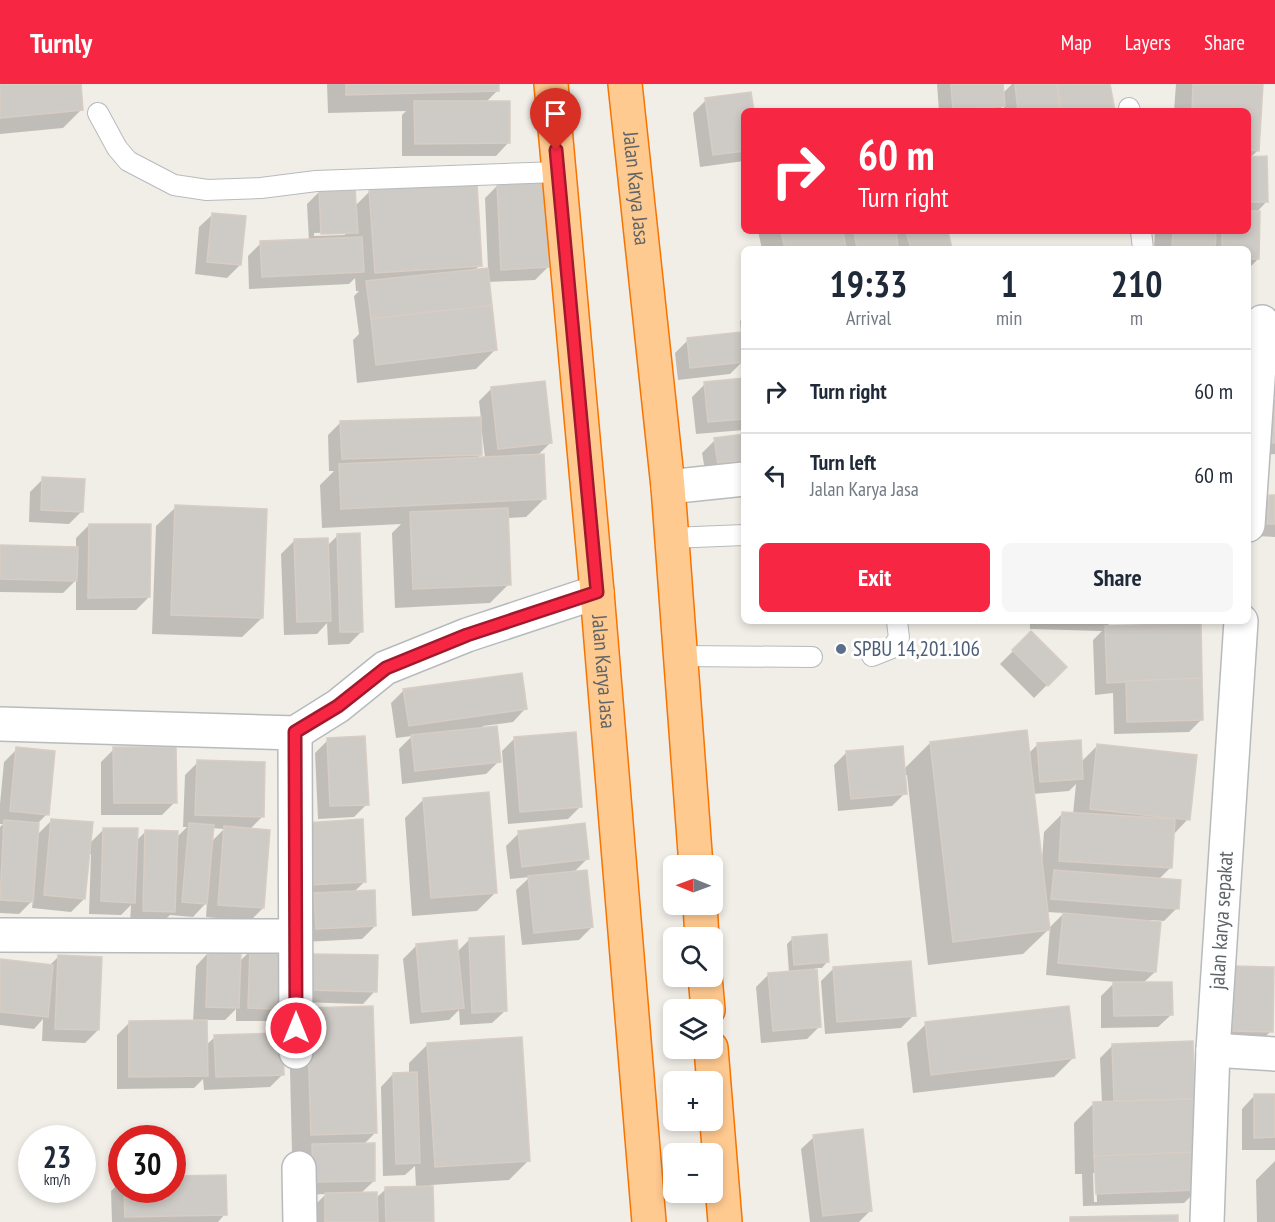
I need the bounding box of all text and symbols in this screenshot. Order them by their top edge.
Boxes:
text: Turnly [30,24,92,61]
text: Map [1061,29,1092,56]
text: Layers [1125,29,1171,56]
text: Share [1204,29,1245,56]
pin [530,88,581,150]
icon: arrive [539,97,572,130]
text: 60 m [858,127,935,182]
street label: Jalan Karya Jasa [617,129,656,247]
icon: right [759,132,837,210]
text: Turn right [858,180,949,214]
text: 19:33 [830,260,907,307]
text: 1 [1000,260,1018,307]
text: 210 [1111,260,1162,307]
text: Arrival [846,305,891,331]
text: min [996,305,1022,331]
text: m [1130,305,1143,331]
icon: right [759,375,792,408]
text: Turn right [810,377,887,405]
text: 60 m [1194,377,1233,405]
text: Turn left [810,448,876,476]
icon: left [759,459,792,492]
text: 60 m [1194,461,1233,489]
text: Jalan Karya Jasa [810,476,919,502]
button: Exit [759,543,990,612]
button: Share [1002,543,1233,612]
street label: Jalan Karya Jasa [586,613,622,730]
place label: SPBU 14,201.106 [853,635,980,662]
marker: SPBU 14,201.106 [834,642,848,656]
street label: jalan karya sepakat [1203,850,1239,990]
north arrow [663,855,723,915]
map controls [663,855,723,1203]
button: search [663,927,723,987]
position arrow [264,996,328,1060]
button: layers [663,999,723,1059]
button: + [663,1071,723,1131]
speed limit sign: 30 [108,1125,186,1203]
text: 23 [43,1137,71,1176]
button: − [663,1143,723,1203]
text: km/h [44,1170,70,1189]

